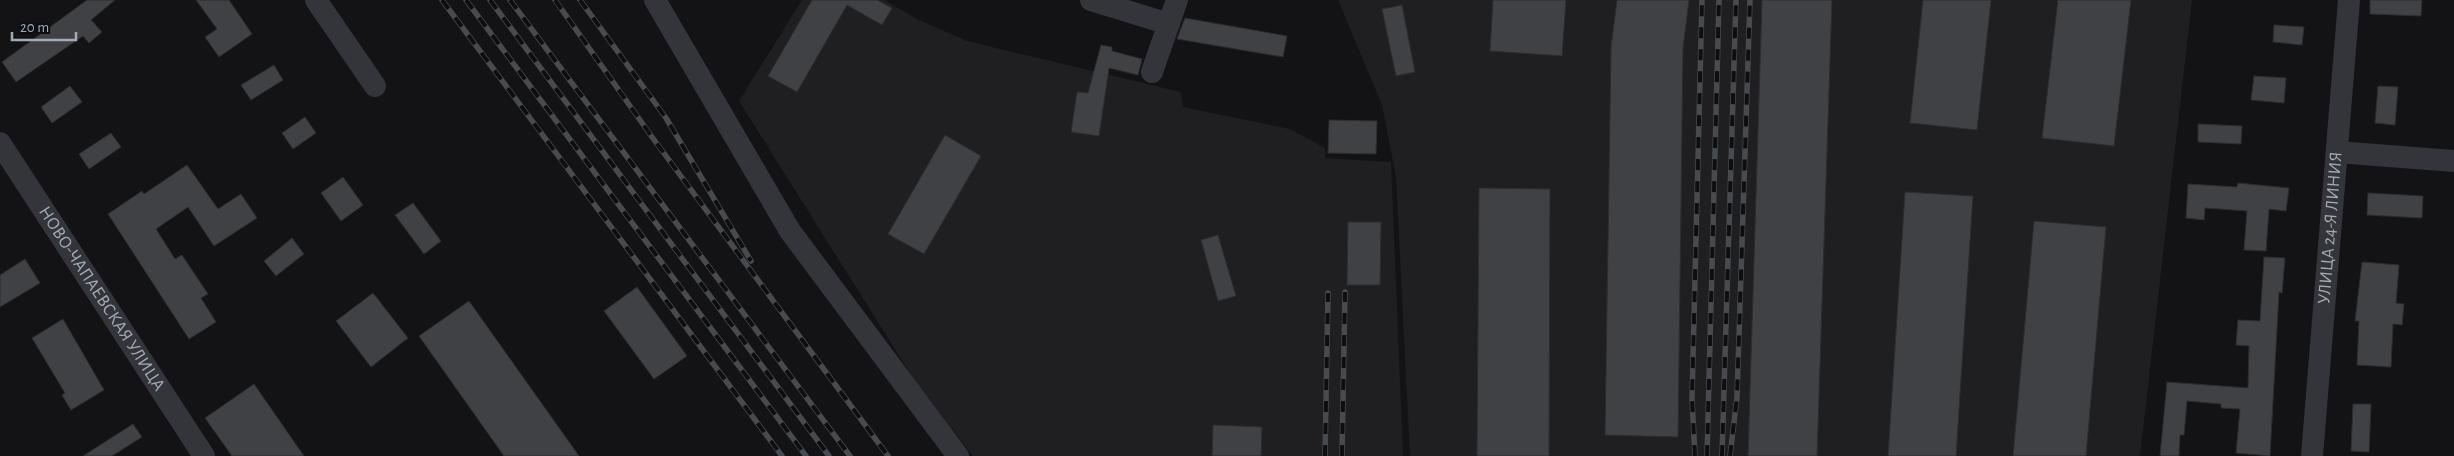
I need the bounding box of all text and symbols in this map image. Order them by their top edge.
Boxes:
scale bar [12,10,76,42]
text: 20 m [20,20,49,35]
street label: УЛИЦА 24-Я ЛИНИЯ [2315,151,2346,305]
street label: НОВО-ЧАПАЕВСКАЯ УЛИЦА [35,203,168,395]

